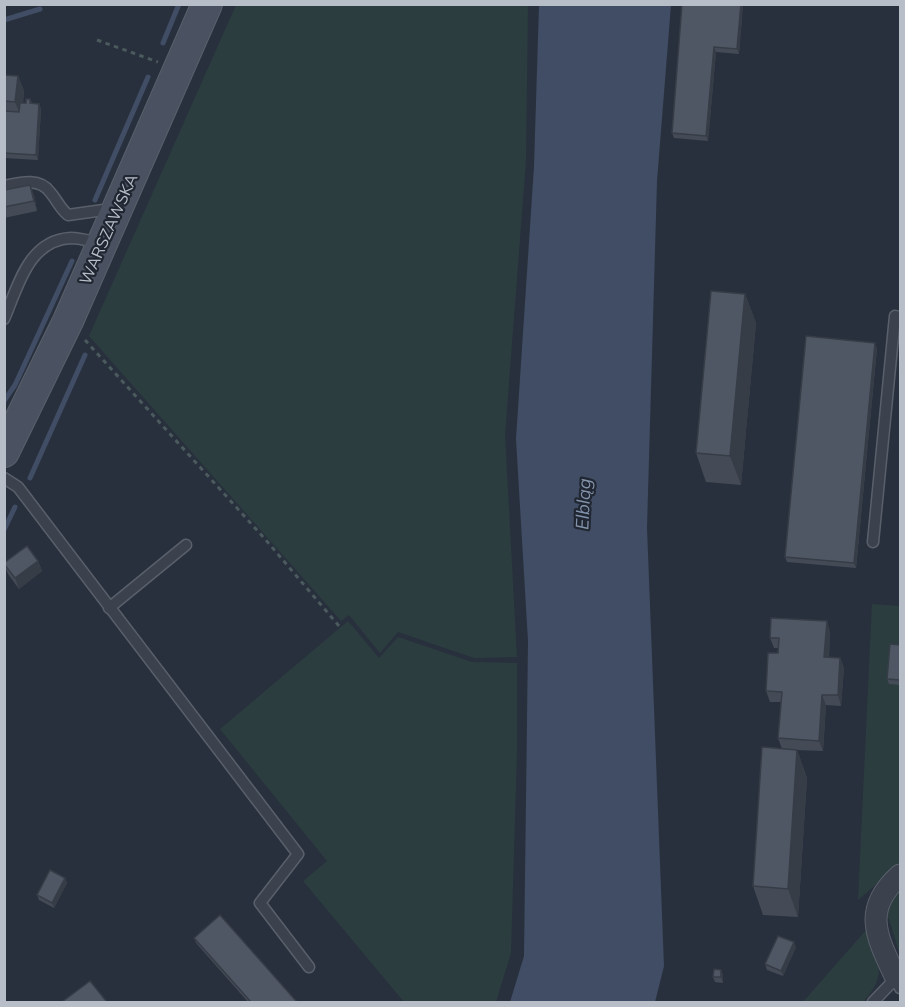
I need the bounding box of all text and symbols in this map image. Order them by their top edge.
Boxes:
street label: WARSZAWSKA [75,170,141,287]
water label: Elbląg [570,477,596,530]

